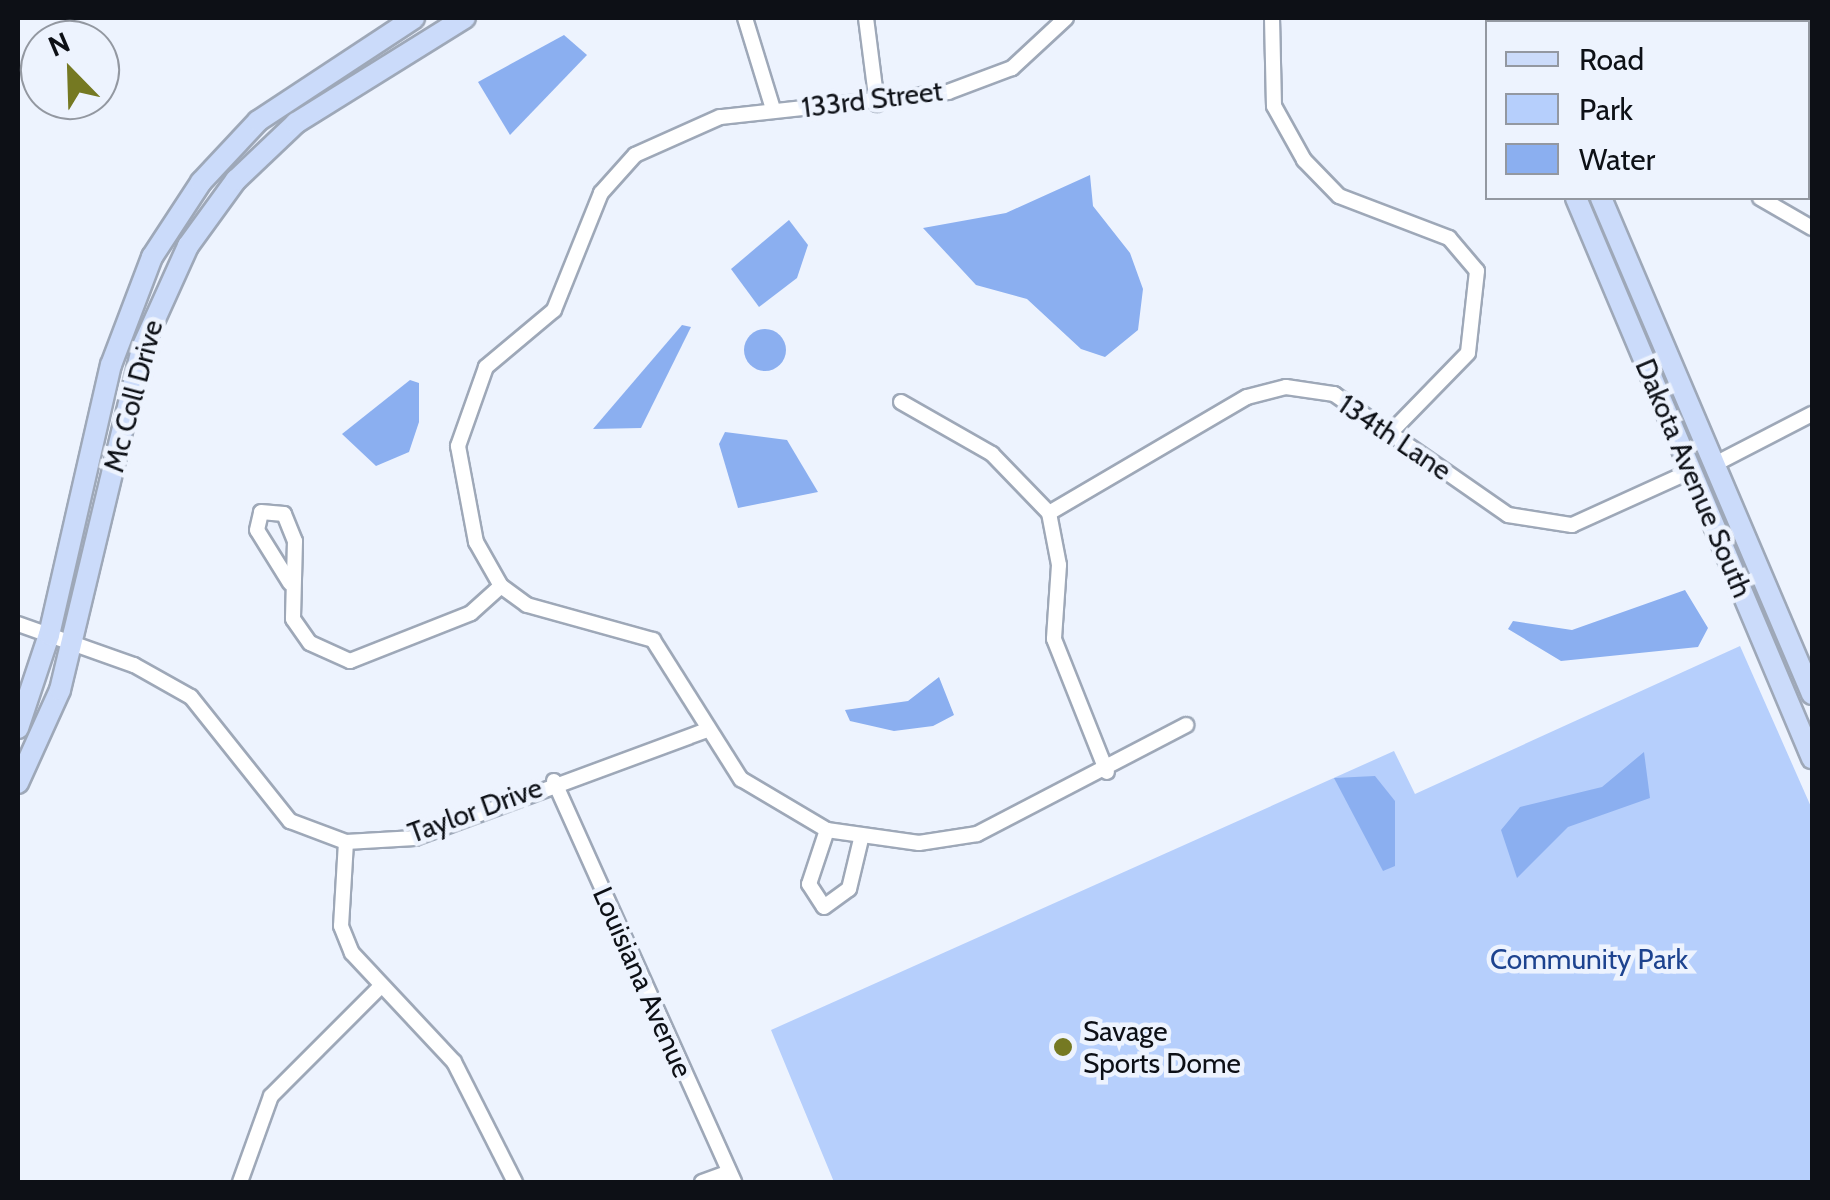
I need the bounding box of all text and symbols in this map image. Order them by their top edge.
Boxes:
north arrow [20,20,120,120]
legend [1485,20,1810,200]
text: N [43,25,75,64]
text: Road [1579,41,1644,78]
street label: 133rd Street [800,74,944,124]
text: Park [1579,91,1633,128]
text: Water [1579,141,1655,178]
street label: Mc Coll Drive [97,316,169,476]
street label: Dakota Avenue South [1629,354,1759,602]
street label: 134th Lane [1332,387,1458,487]
street label: Taylor Drive [403,770,547,850]
street label: Louisiana Avenue [586,882,700,1082]
park label: Community Park [1490,942,1688,976]
place label: Savage Sports Dome [1083,1014,1241,1080]
marker: Savage Sports Dome [1052,1036,1074,1058]

